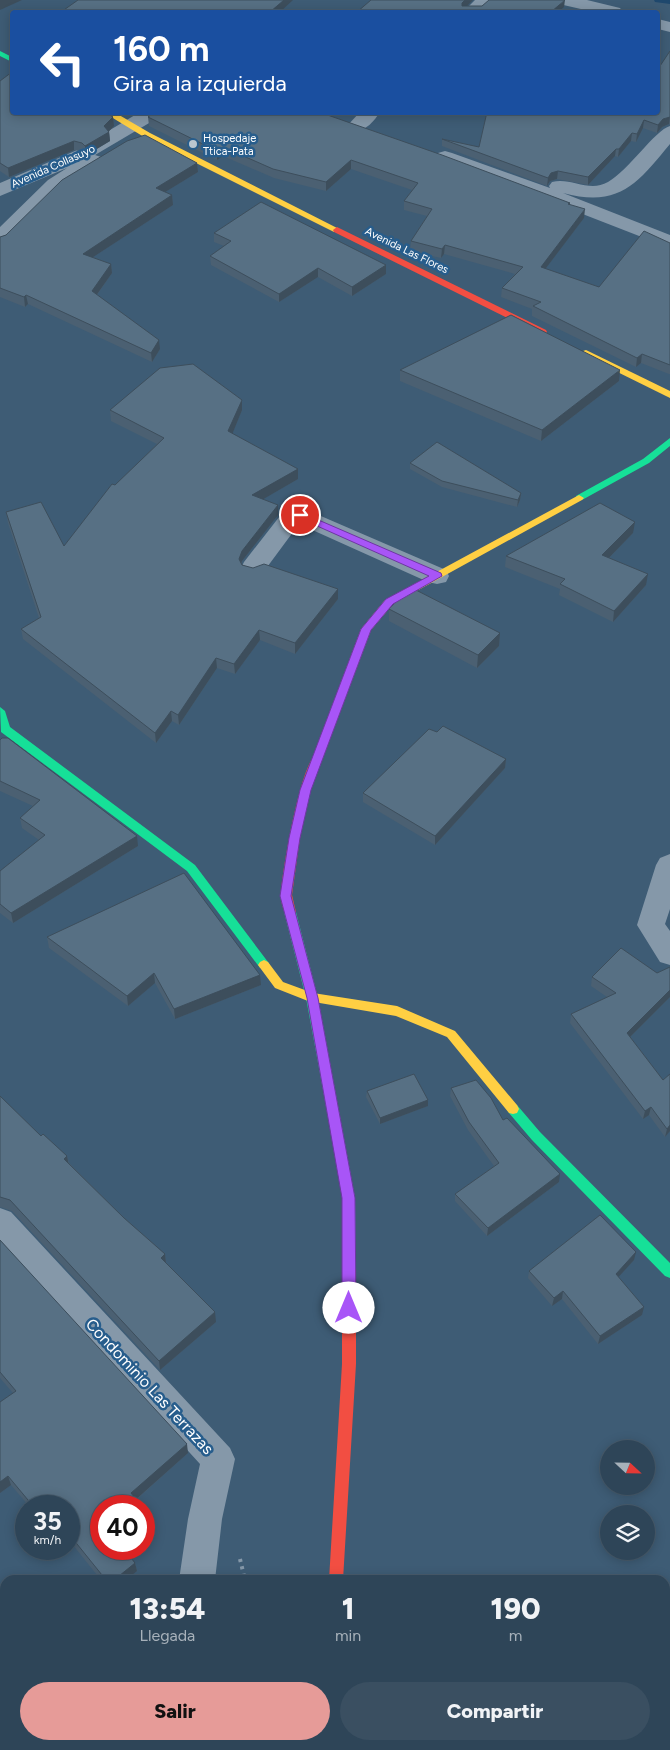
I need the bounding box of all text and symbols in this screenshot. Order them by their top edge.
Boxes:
text: 160 m [113,28,210,70]
icon: left [30,30,95,95]
text: Gira a la izquierda [113,70,287,97]
place label: Hospedaje Ttica-Pata [203,132,256,158]
marker: Hospedaje Ttica-Pata [187,138,199,150]
street label: Avenida Collasuyo [9,142,97,191]
street label: Avenida Las Flores [363,225,451,276]
pin [279,494,321,536]
icon: arrive [286,501,314,529]
position arrow [322,1281,374,1333]
street label: Condominio Las Terrazas [82,1315,217,1458]
north arrow [600,1440,655,1495]
map controls [600,1440,655,1560]
speed limit sign: 40 [90,1495,155,1560]
button: layers [600,1505,655,1560]
text: 35 [33,1506,62,1536]
text: km/h [34,1533,61,1547]
text: 13:54 [129,1590,205,1627]
text: 1 [342,1590,354,1627]
text: 190 [491,1590,541,1627]
text: Llegada [140,1626,195,1645]
text: min [335,1626,361,1645]
text: m [509,1626,522,1645]
button: Salir [20,1682,330,1740]
button: Compartir [340,1682,650,1740]

